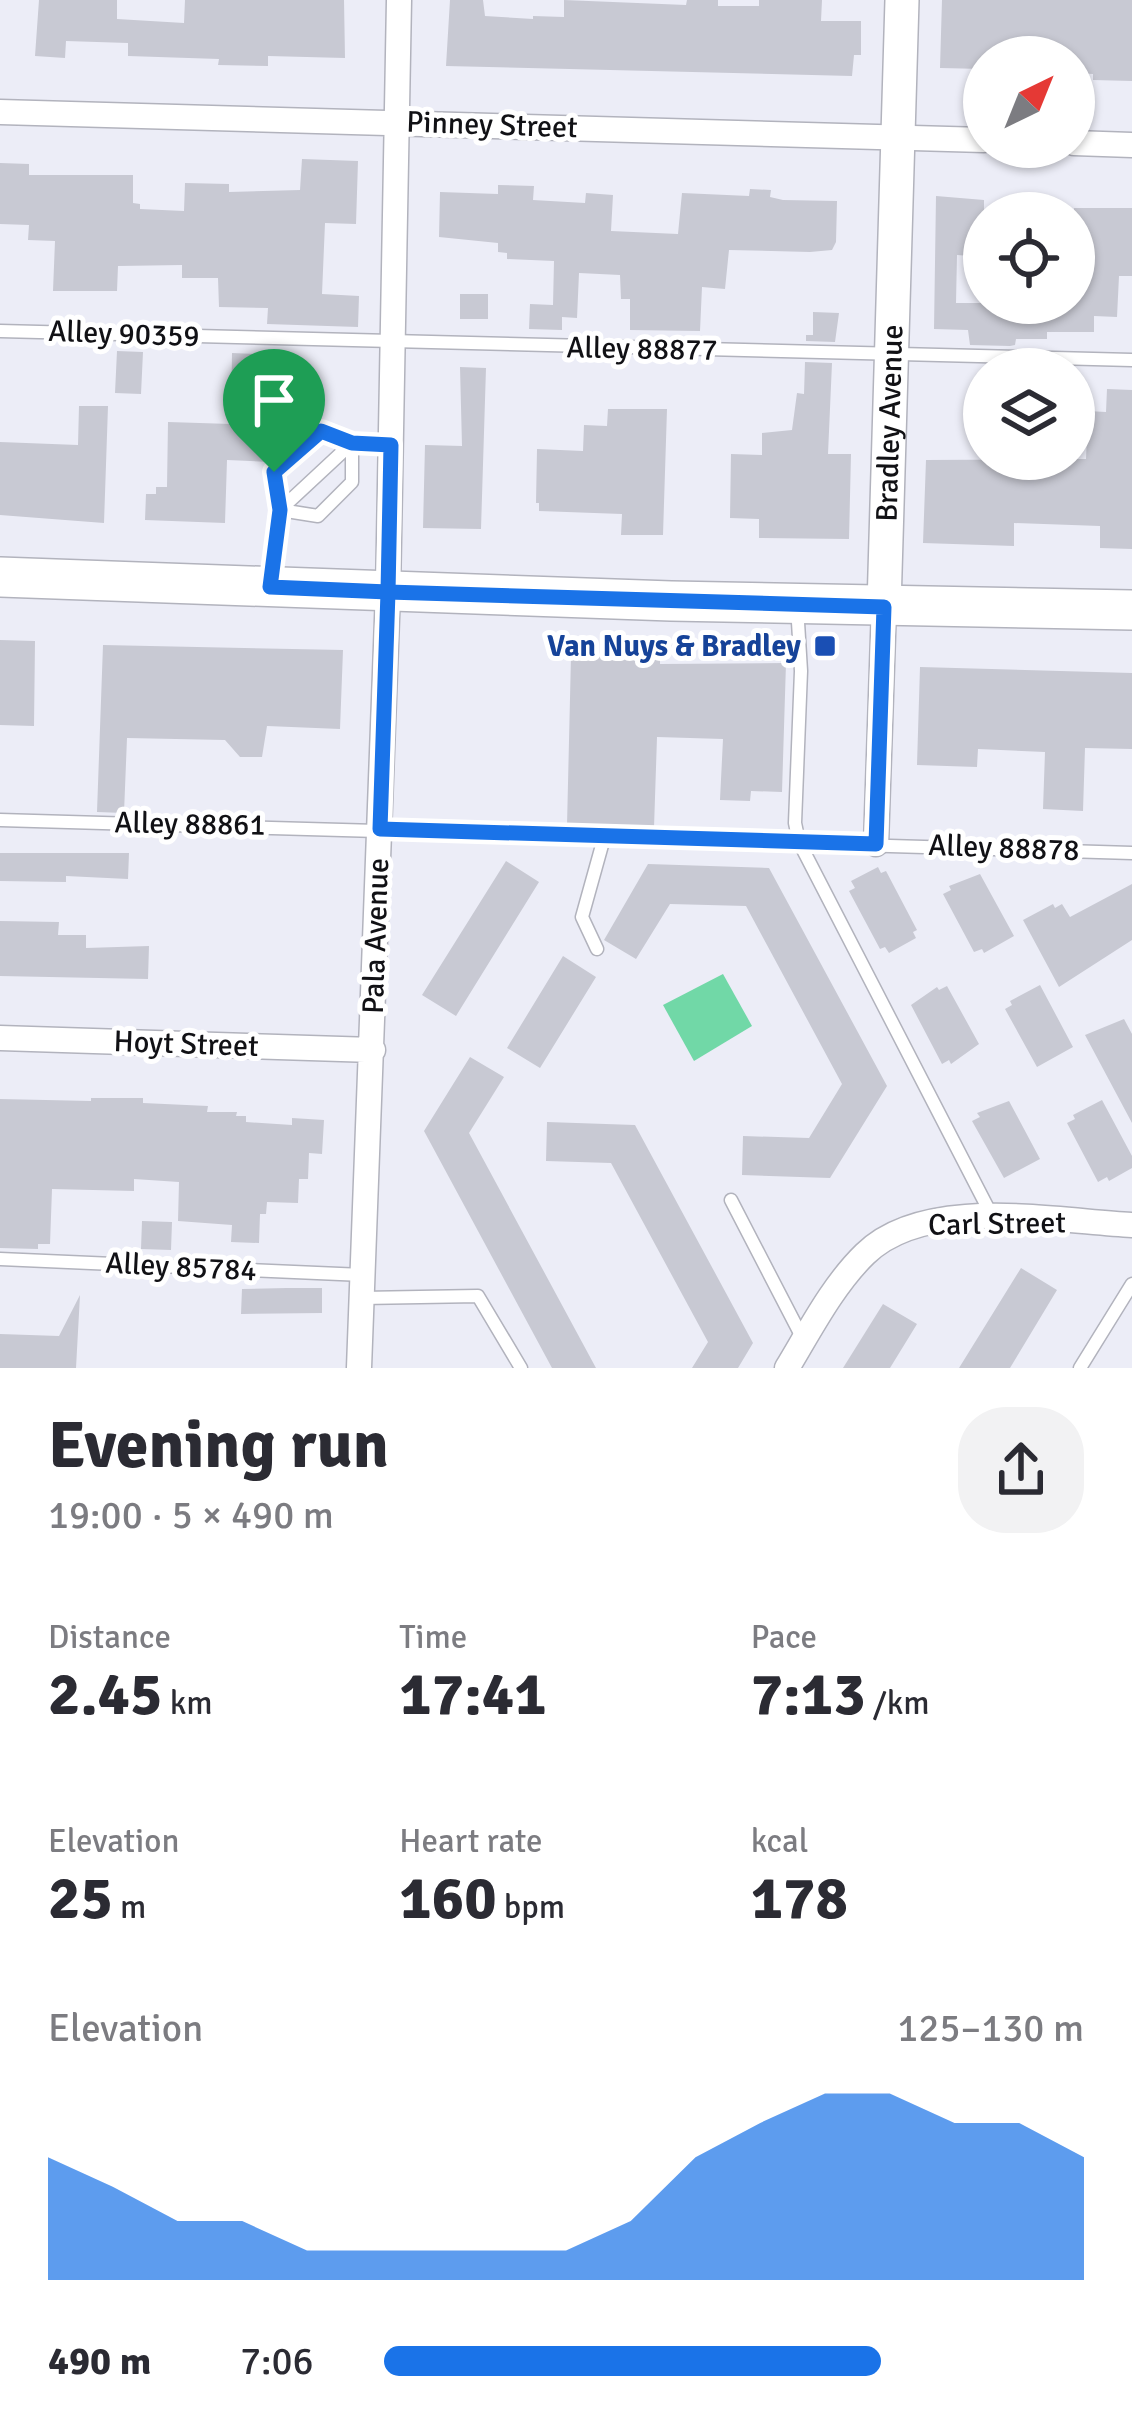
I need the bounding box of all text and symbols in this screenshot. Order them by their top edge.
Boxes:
north arrow [963,36,1095,168]
map controls [963,36,1095,480]
street label: Pinney Street [406,104,578,146]
button: locate [963,192,1095,324]
street label: Alley 90359 [48,313,200,355]
street label: Bradley Avenue [868,324,911,522]
street label: Alley 88877 [566,329,718,369]
button: layers [963,348,1095,480]
pin [223,349,325,472]
icon: arrive [241,367,307,433]
place label: Van Nuys & Bradley [547,628,801,665]
marker: Van Nuys & Bradley [812,633,838,659]
street label: Alley 88861 [114,804,266,844]
street label: Alley 88878 [928,827,1080,869]
street label: Pala Avenue [355,857,397,1015]
street label: Hoyt Street [113,1023,259,1065]
street label: Carl Street [928,1204,1066,1244]
street label: Alley 85784 [104,1245,258,1289]
text: Evening run [48,1405,389,1486]
button: share [958,1407,1084,1533]
text: 19:00 · 5 × 490 m [48,1491,334,1539]
text: Distance [48,1617,171,1658]
text: Time [399,1617,467,1658]
text: Pace [751,1617,817,1658]
text: 2.45 [48,1658,162,1732]
text: 17:41 [399,1658,547,1732]
text: 7:13 [751,1658,866,1732]
text: km [162,1683,213,1724]
text: /km [866,1683,930,1724]
text: Elevation [48,1821,179,1862]
text: Heart rate [399,1821,543,1862]
text: kcal [751,1821,809,1862]
text: 25 [48,1862,113,1936]
text: 160 [399,1862,497,1936]
text: 178 [751,1862,848,1936]
text: m [113,1887,146,1928]
text: bpm [497,1887,565,1928]
text: Elevation [48,2004,203,2052]
text: 125–130 m [897,2004,1084,2052]
text: 490 m [48,2337,151,2385]
text: 7:06 [240,2337,314,2385]

